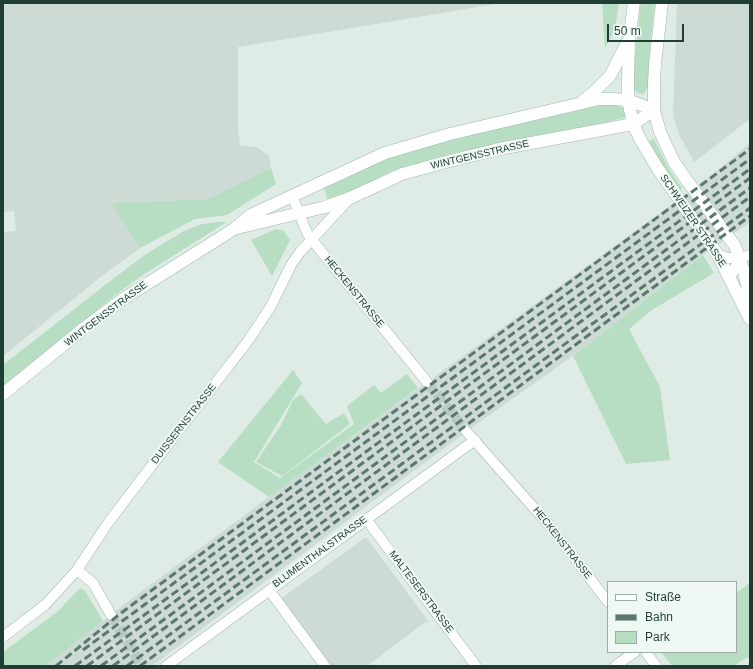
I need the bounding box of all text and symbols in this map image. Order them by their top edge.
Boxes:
scale bar [609,16,686,42]
text: 50 m [614,24,641,38]
street label: WINTGENSSTRASSE [430,138,530,172]
street label: SCHWEIZER STRASSE [657,172,729,270]
street label: HECKENSTRASSE [322,254,386,330]
street label: WINTGENSSTRASSE [62,279,150,349]
street label: DUISSERNSTRASSE [149,382,219,466]
street label: HECKENSTRASSE [530,504,594,582]
street label: BLUMENTHALSTRASSE [270,514,370,590]
street label: MALTESERSTRASSE [386,549,456,635]
legend [607,581,737,653]
text: Straße [645,590,681,604]
text: Bahn [645,610,673,624]
text: Park [645,630,670,644]

